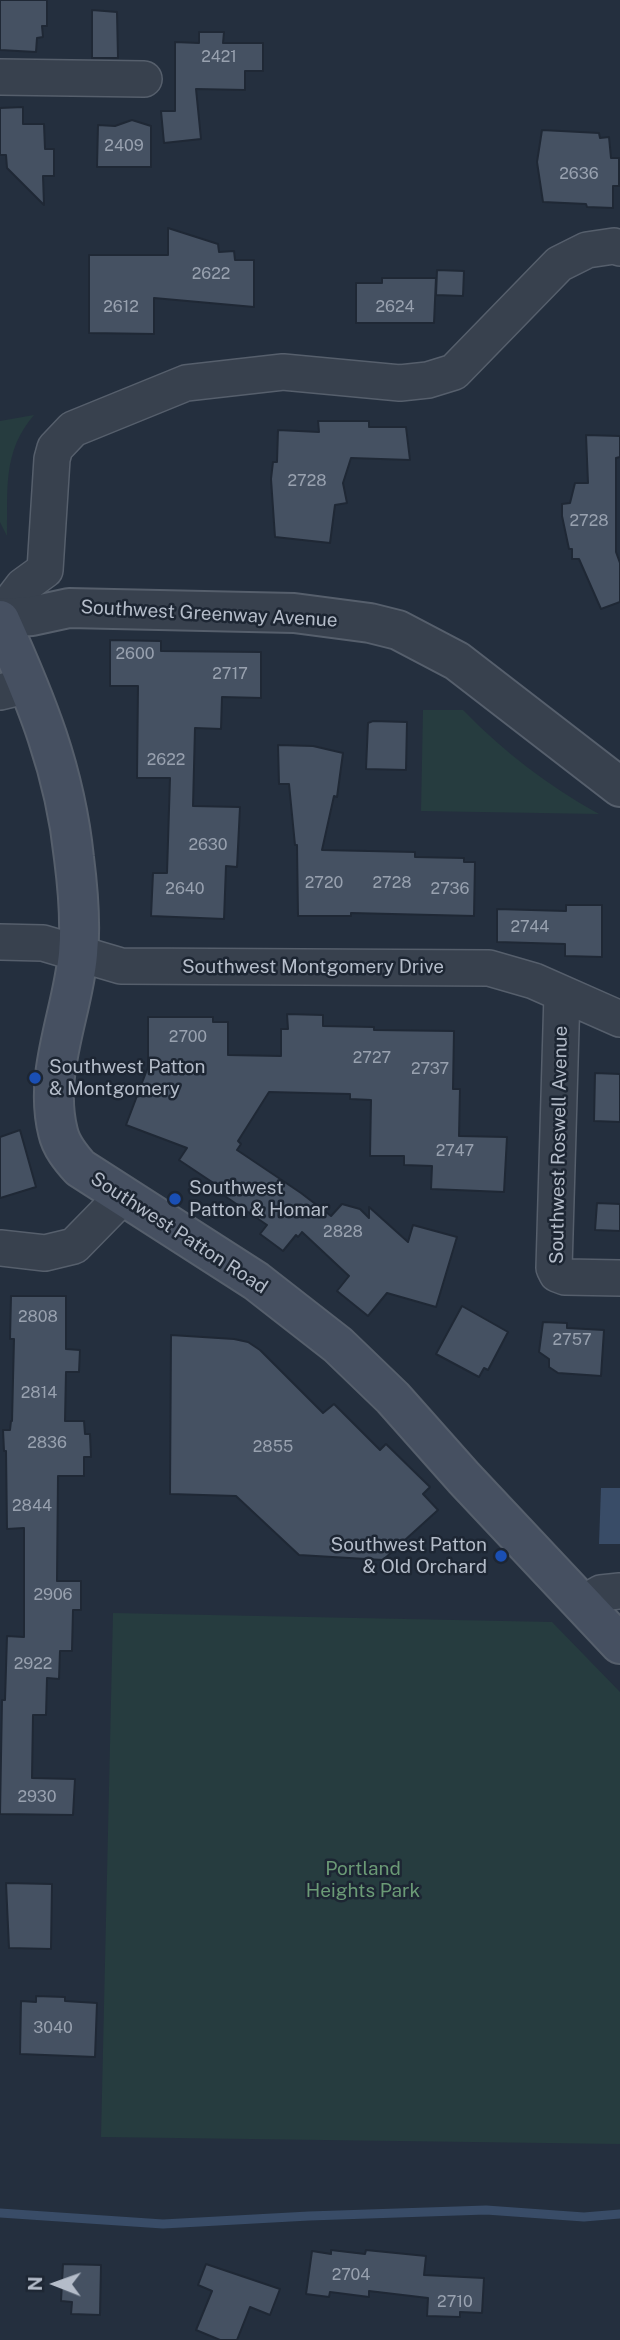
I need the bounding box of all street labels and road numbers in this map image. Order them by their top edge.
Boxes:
street label: Southwest Greenway Avenue [80,596,338,632]
street label: Southwest Montgomery Drive [182,956,444,978]
street label: Southwest Roswell Avenue [546,1026,572,1264]
street label: Southwest Patton Road [86,1167,272,1299]

